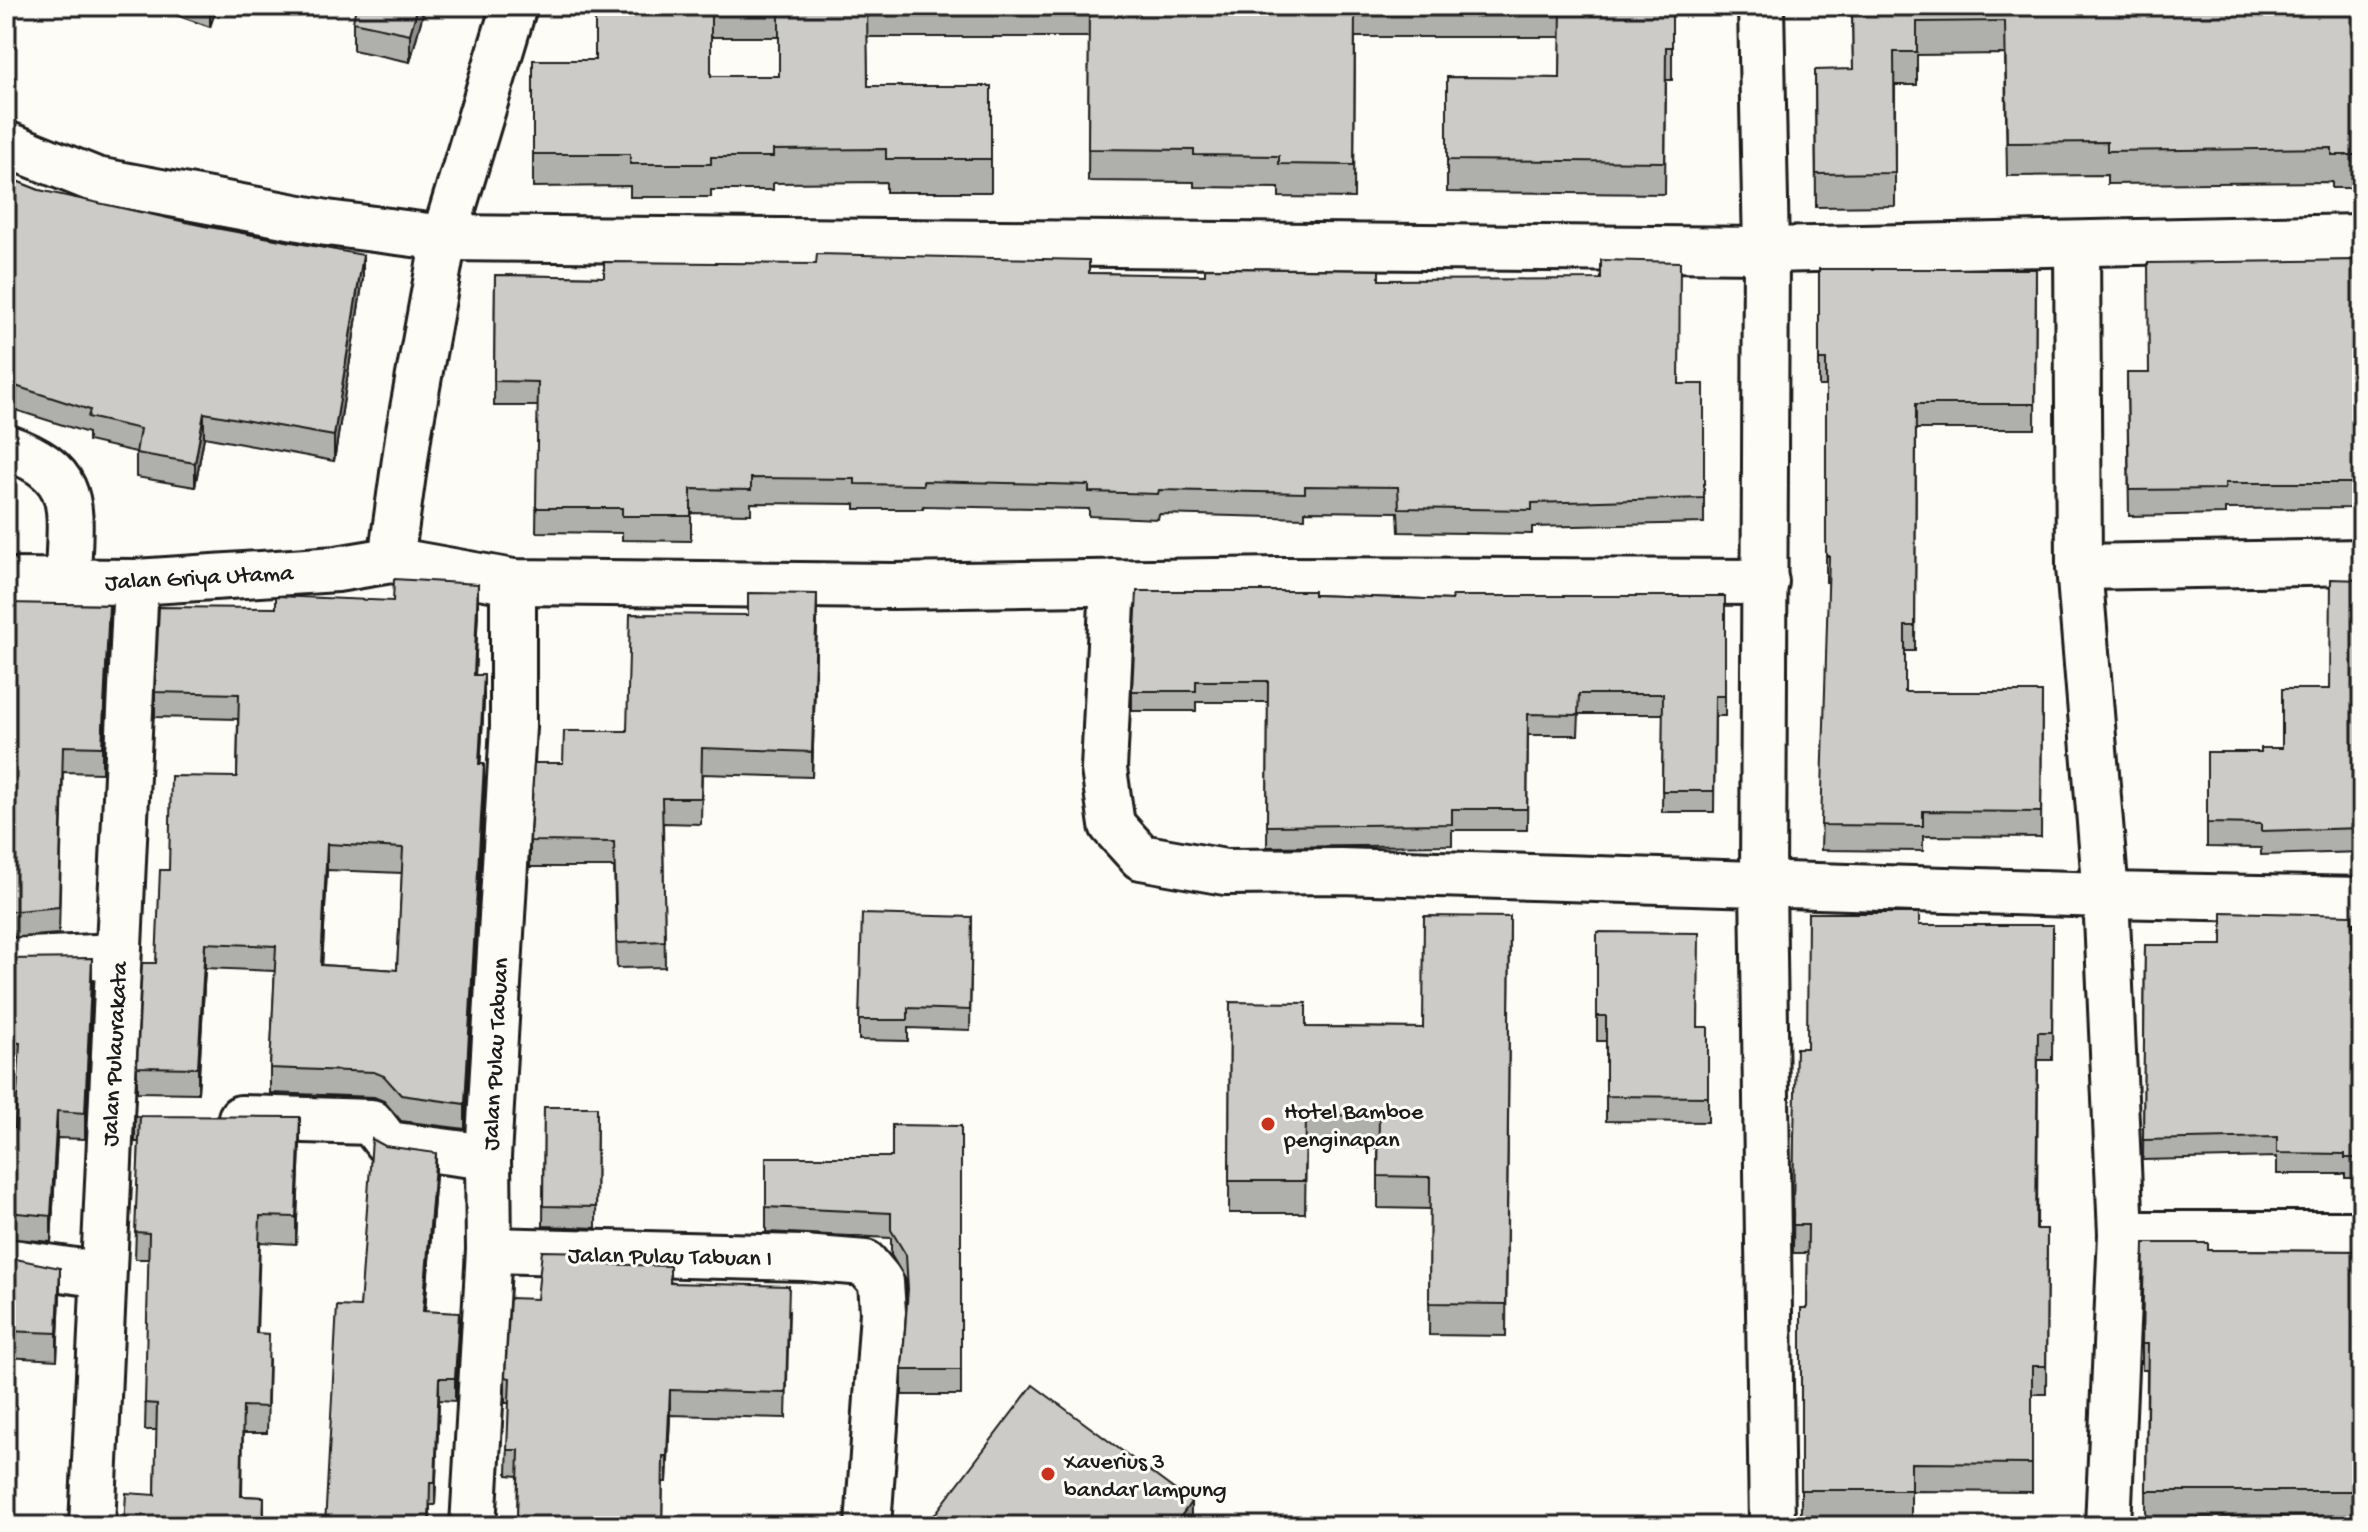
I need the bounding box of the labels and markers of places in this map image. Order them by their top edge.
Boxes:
place label: Hotel Bamboe penginapan [1283,1099,1424,1156]
marker: Hotel Bamboe penginapan [1259,1115,1277,1133]
place label: Xaverius 3 bandar lampung [1063,1449,1227,1506]
marker: Xaverius 3 bandar lampung [1039,1465,1057,1483]

